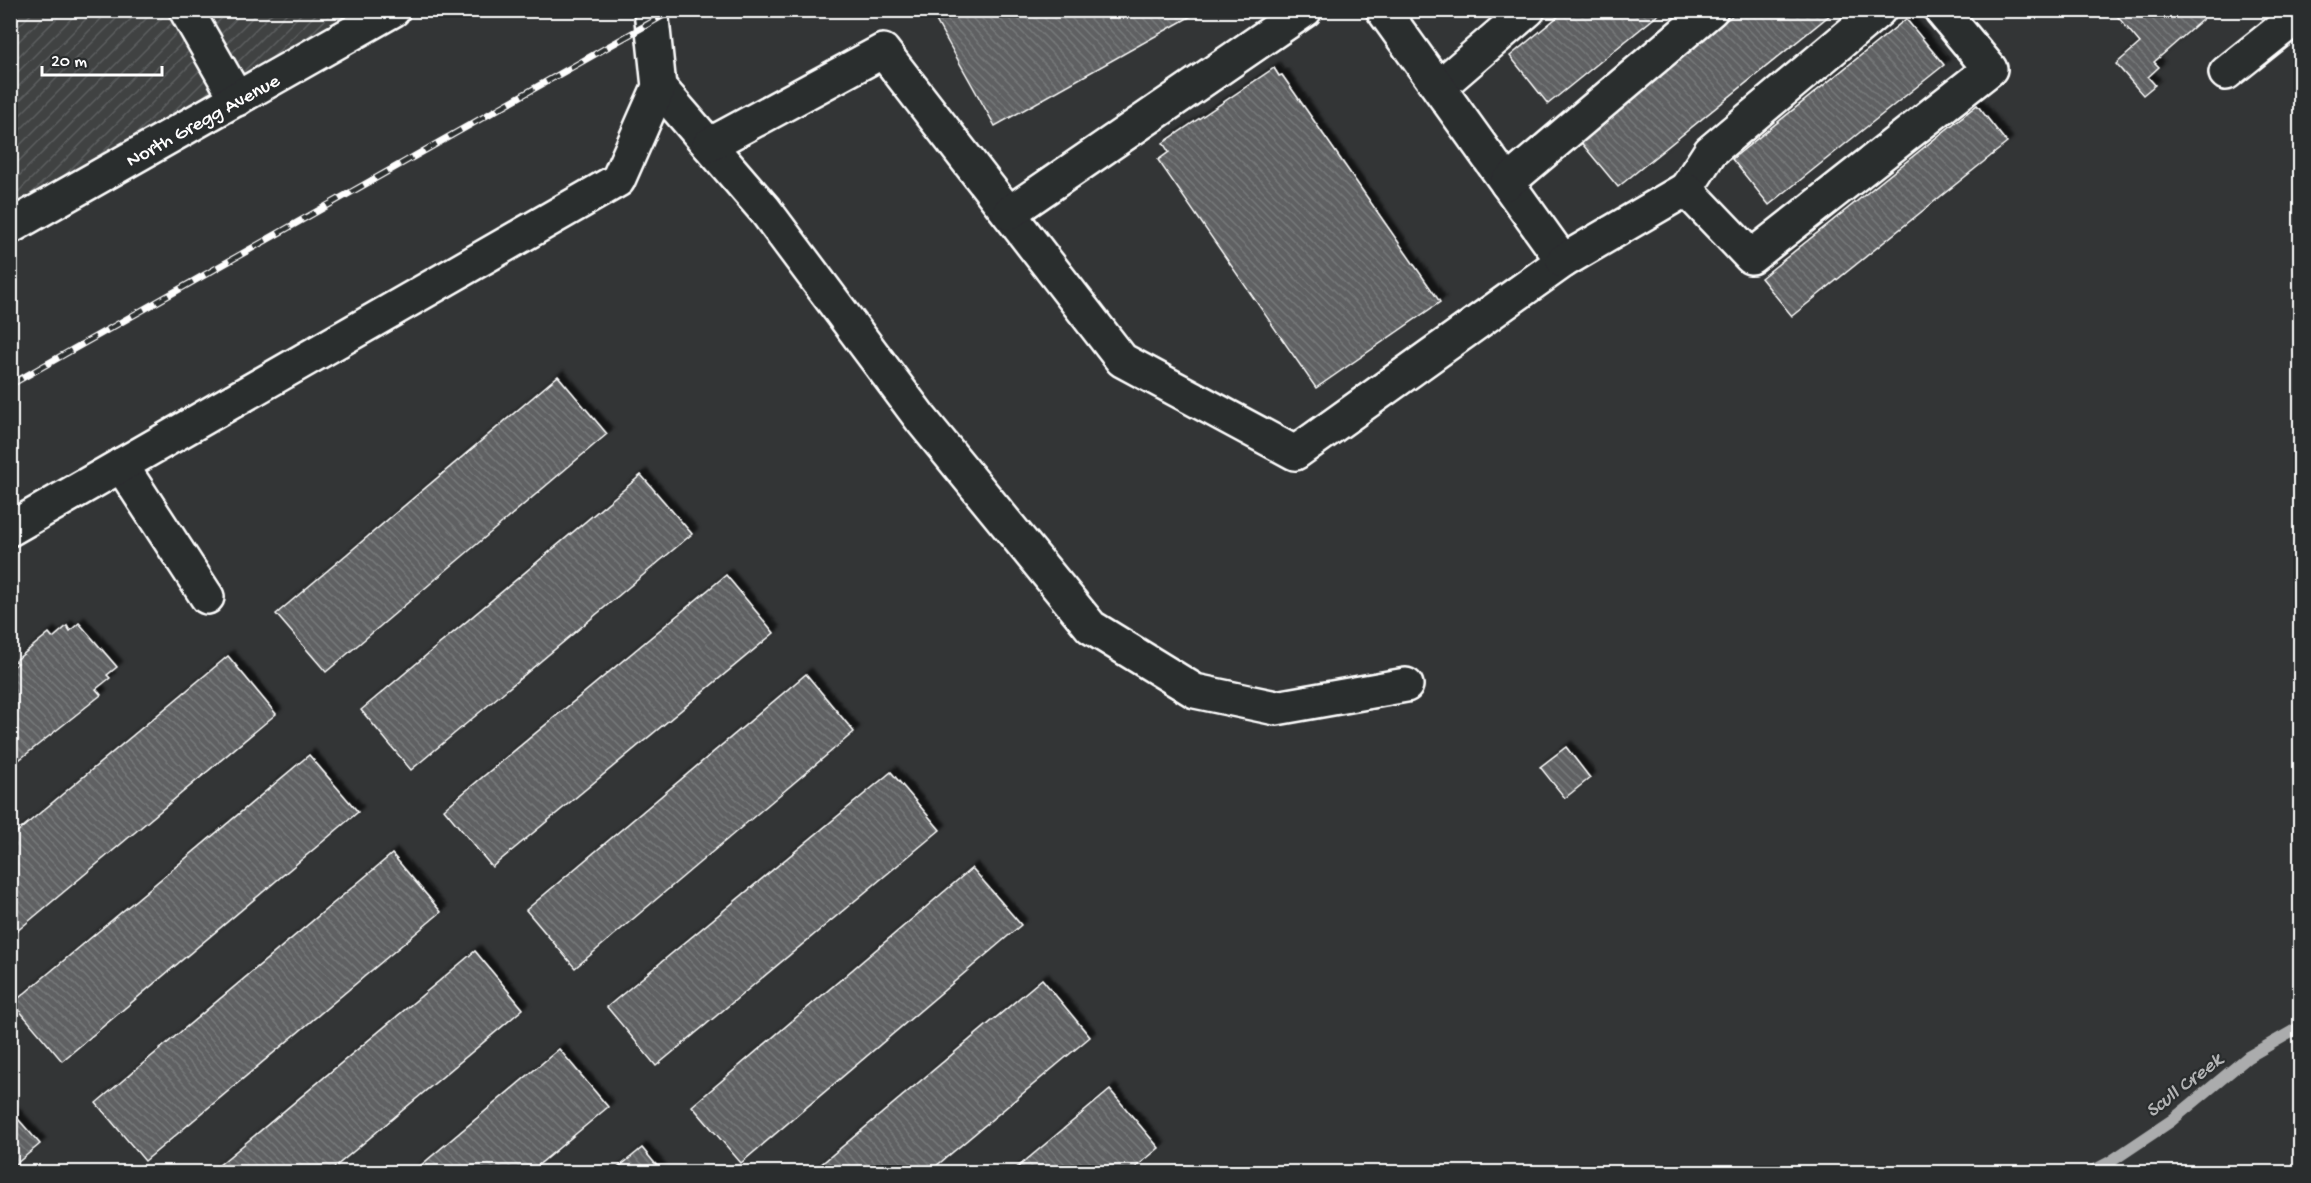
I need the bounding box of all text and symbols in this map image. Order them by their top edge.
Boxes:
scale bar [42,39,162,77]
text: 20 m [51,52,87,73]
street label: North Gregg Avenue [123,70,285,174]
water label: Scull Creek [2142,1047,2231,1125]

